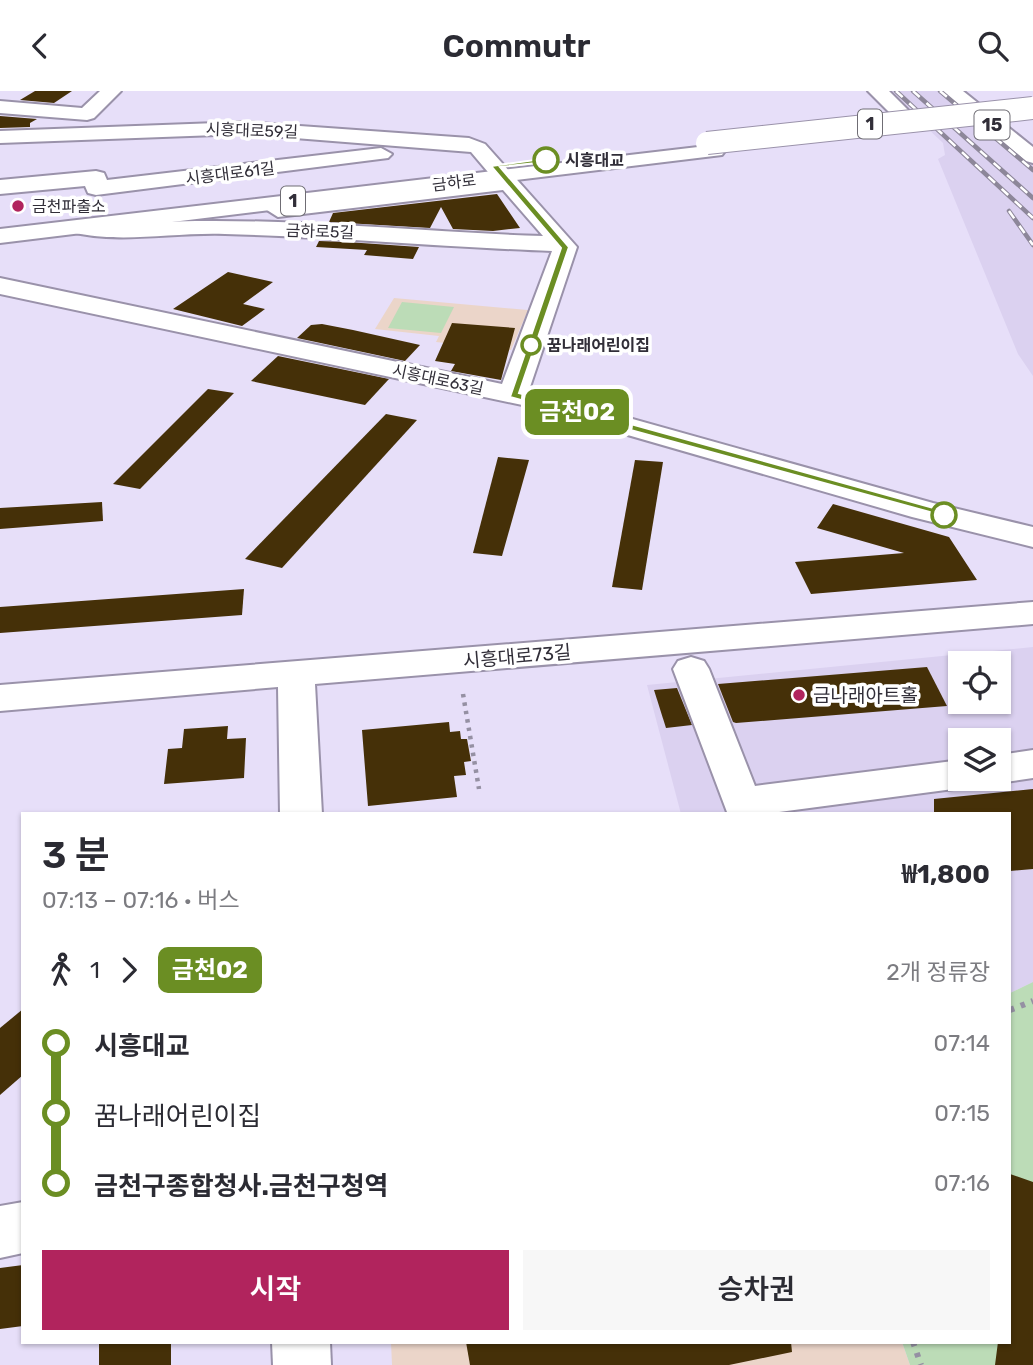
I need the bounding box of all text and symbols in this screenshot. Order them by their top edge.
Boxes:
icon: back [21,27,59,65]
text: Commutr [442,27,591,65]
icon: search [974,27,1012,65]
road number: 1 [858,109,882,139]
road number: 15 [974,110,1010,139]
street label: 시흥대로59길 [205,119,299,142]
marker: 시흥대교 [533,147,559,173]
place label: 시흥대교 [565,151,624,170]
street label: 시흥대로61길 [184,159,276,188]
street label: 금하로 [431,170,477,195]
road number: 1 [281,187,305,215]
place label: 금천파출소 [32,197,106,216]
marker: 금천파출소 [10,198,26,214]
street label: 금하로5길 [285,221,354,242]
marker: 꿈나래어린이집 [521,335,541,355]
place label: 꿈나래어린이집 [547,336,650,355]
street label: 시흥대로63길 [390,361,485,398]
line badge: 금천02 [528,389,626,435]
text: 금천02 [539,398,615,426]
unlabelled marker [931,502,957,528]
street label: 시흥대로73길 [462,640,572,673]
map controls [948,651,1011,791]
button: locate [948,651,1011,714]
place label: 금나래아트홀 [813,684,918,707]
marker: 금나래아트홀 [791,687,807,703]
button: layers [948,728,1011,791]
text: 3 분 [42,832,110,878]
text: ₩1,800 [902,859,990,890]
text: 07:13 – 07:16 · 버스 [42,886,240,914]
icon: walk [42,951,80,989]
icon: forward [110,951,148,989]
text: 1 [90,956,100,984]
text: 금천02 [172,956,248,984]
text: 2개 정류장 [886,958,990,986]
text: 07:14 [934,1029,990,1057]
text: 시흥대교 [94,1031,190,1062]
text: 07:15 [934,1099,990,1127]
text: 꿈나래어린이집 [94,1101,261,1132]
text: 07:16 [934,1169,990,1197]
text: 금천구종합청사.금천구청역 [94,1171,388,1202]
button: 시작 [42,1250,509,1330]
button: 승차권 [523,1250,990,1330]

